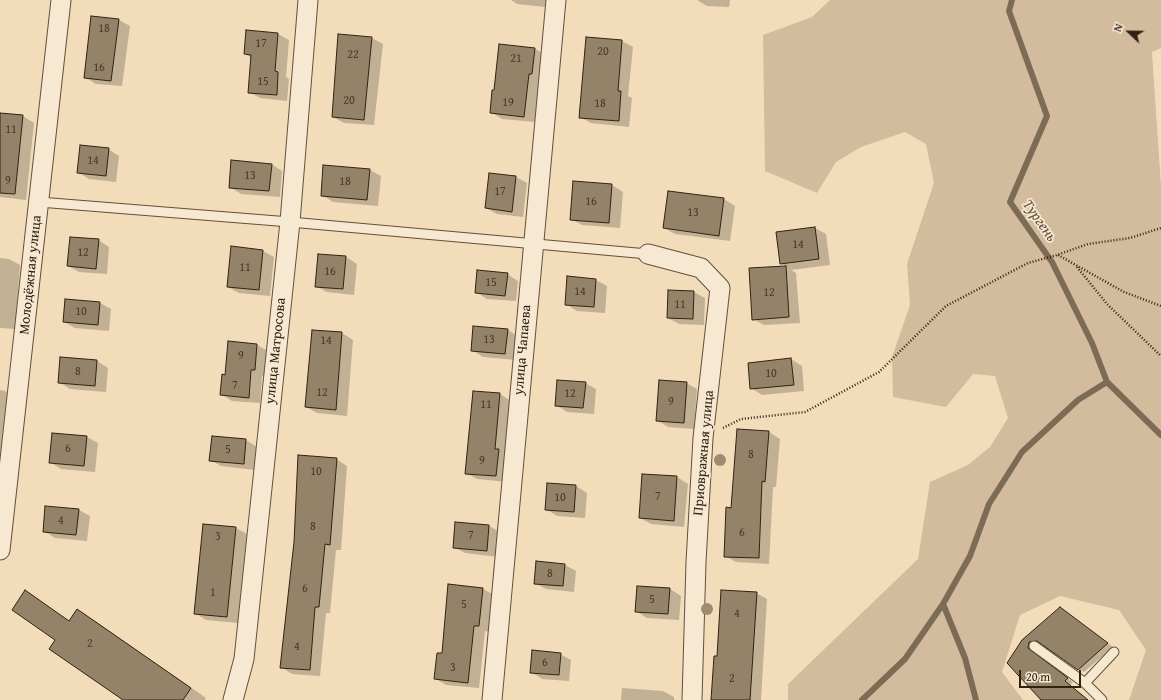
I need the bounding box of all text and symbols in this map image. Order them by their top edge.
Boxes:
north arrow [1109,12,1149,52]
text: N [1109,21,1127,34]
house number: 18 [98,22,110,36]
house number: 17 [255,37,267,51]
house number: 20 [597,45,609,59]
house number: 22 [347,48,359,62]
house number: 21 [510,52,522,66]
house number: 16 [93,61,105,75]
house number: 15 [257,75,269,89]
house number: 20 [343,94,355,108]
house number: 19 [502,96,514,110]
house number: 18 [594,97,606,111]
house number: 11 [5,123,17,137]
house number: 14 [87,154,99,168]
house number: 13 [244,169,256,183]
house number: 9 [5,174,11,188]
house number: 18 [339,175,351,189]
house number: 17 [494,185,506,199]
house number: 16 [585,195,597,209]
water label: Тургень [1018,196,1060,246]
house number: 13 [687,206,699,220]
street label: Молодёжная улица [16,214,46,336]
house number: 14 [792,238,804,252]
house number: 12 [77,246,89,260]
house number: 11 [239,261,251,275]
house number: 16 [324,265,336,279]
house number: 15 [485,276,497,290]
house number: 14 [574,285,586,299]
house number: 12 [763,286,775,300]
street label: улица Матросова [262,297,290,405]
house number: 11 [674,298,686,312]
street label: улица Чапаева [511,304,535,396]
house number: 10 [75,305,87,319]
house number: 13 [483,333,495,347]
house number: 14 [320,334,332,348]
house number: 9 [238,349,244,363]
house number: 8 [75,365,81,379]
house number: 10 [765,367,777,381]
house number: 7 [232,379,238,393]
house number: 12 [316,386,328,400]
house number: 12 [564,387,576,401]
street label: Приовражная улица [690,389,718,517]
house number: 9 [668,395,674,409]
house number: 11 [480,398,492,412]
house number: 6 [65,442,71,456]
house number: 5 [225,443,231,457]
house number: 8 [748,448,754,462]
house number: 9 [479,454,485,468]
house number: 10 [310,465,322,479]
house number: 7 [655,490,661,504]
house number: 10 [554,491,566,505]
house number: 4 [58,514,64,528]
house number: 8 [310,520,316,534]
house number: 6 [739,526,745,540]
house number: 7 [468,529,474,543]
house number: 3 [215,530,221,544]
house number: 8 [547,567,553,581]
house number: 6 [302,582,308,596]
house number: 1 [210,586,216,600]
house number: 5 [649,593,655,607]
house number: 5 [461,598,467,612]
house number: 4 [734,607,740,621]
house number: 2 [87,637,93,651]
house number: 4 [294,640,300,654]
house number: 6 [542,656,548,670]
house number: 3 [450,661,456,675]
scale bar [1021,662,1083,688]
text: 20 m [1026,668,1050,685]
house number: 2 [729,672,735,686]

